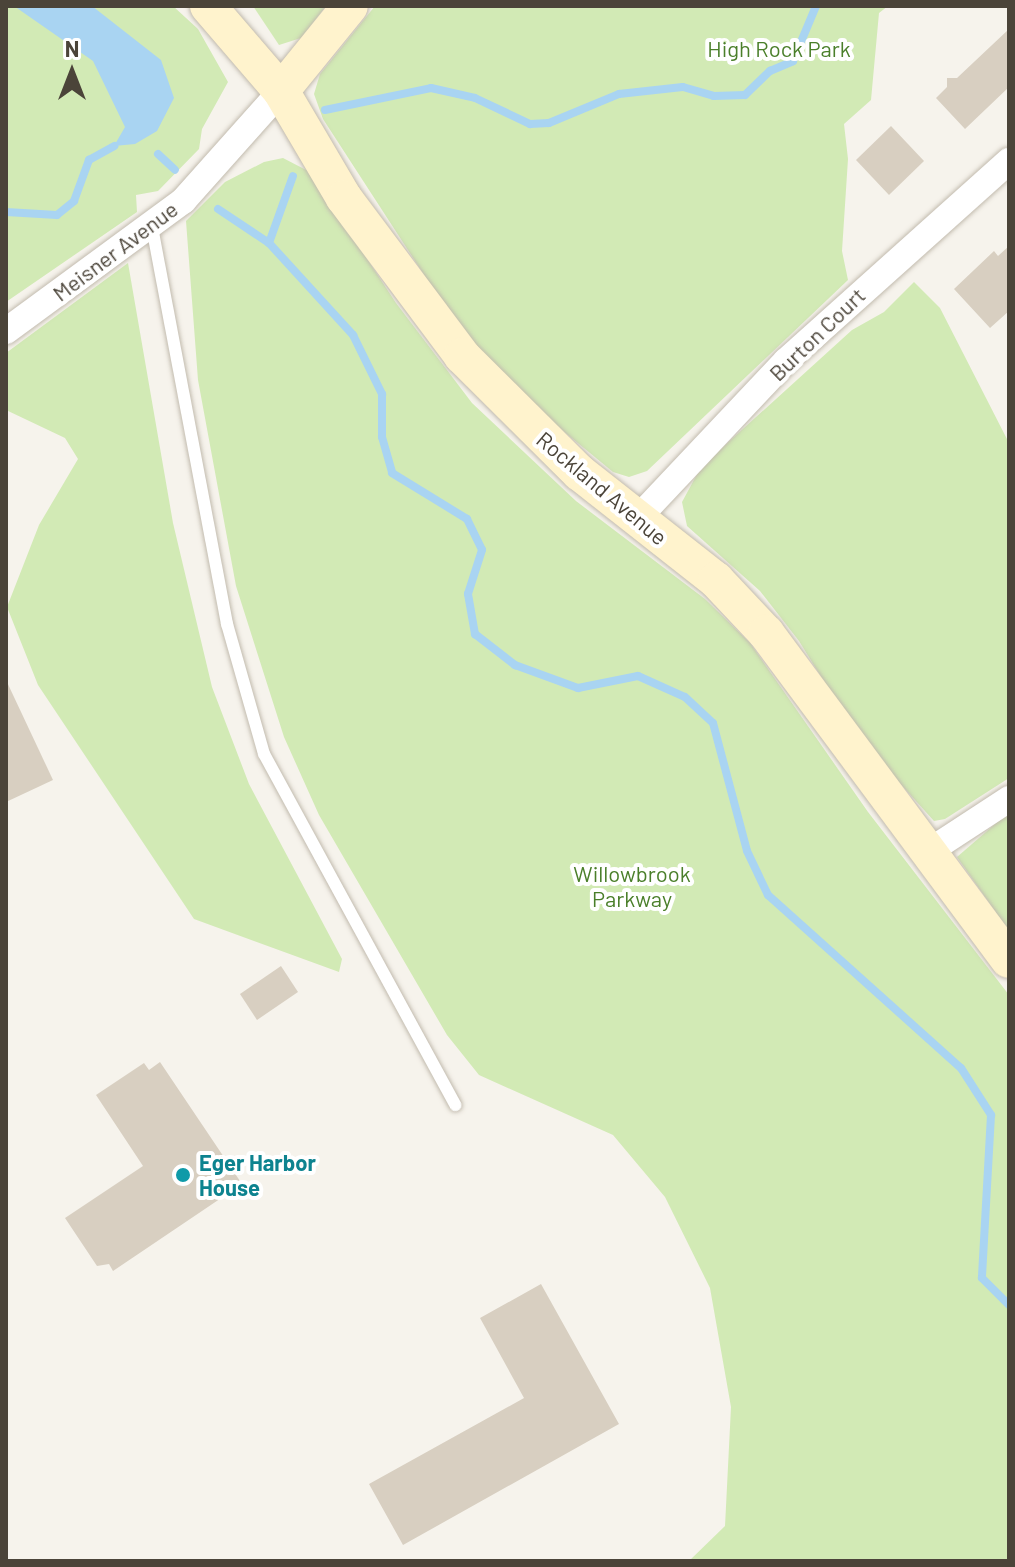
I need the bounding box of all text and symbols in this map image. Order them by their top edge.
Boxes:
north arrow [32,32,112,112]
text: N [65,35,79,61]
park label: High Rock Park [707,36,851,62]
street label: Meisner Avenue [47,196,183,306]
street label: Burton Court [764,282,870,386]
street label: Rockland Avenue [531,426,673,550]
park label: Willowbrook Parkway [573,860,691,912]
place label: Eger Harbor House [199,1149,316,1200]
marker: Eger Harbor House [174,1166,192,1184]

